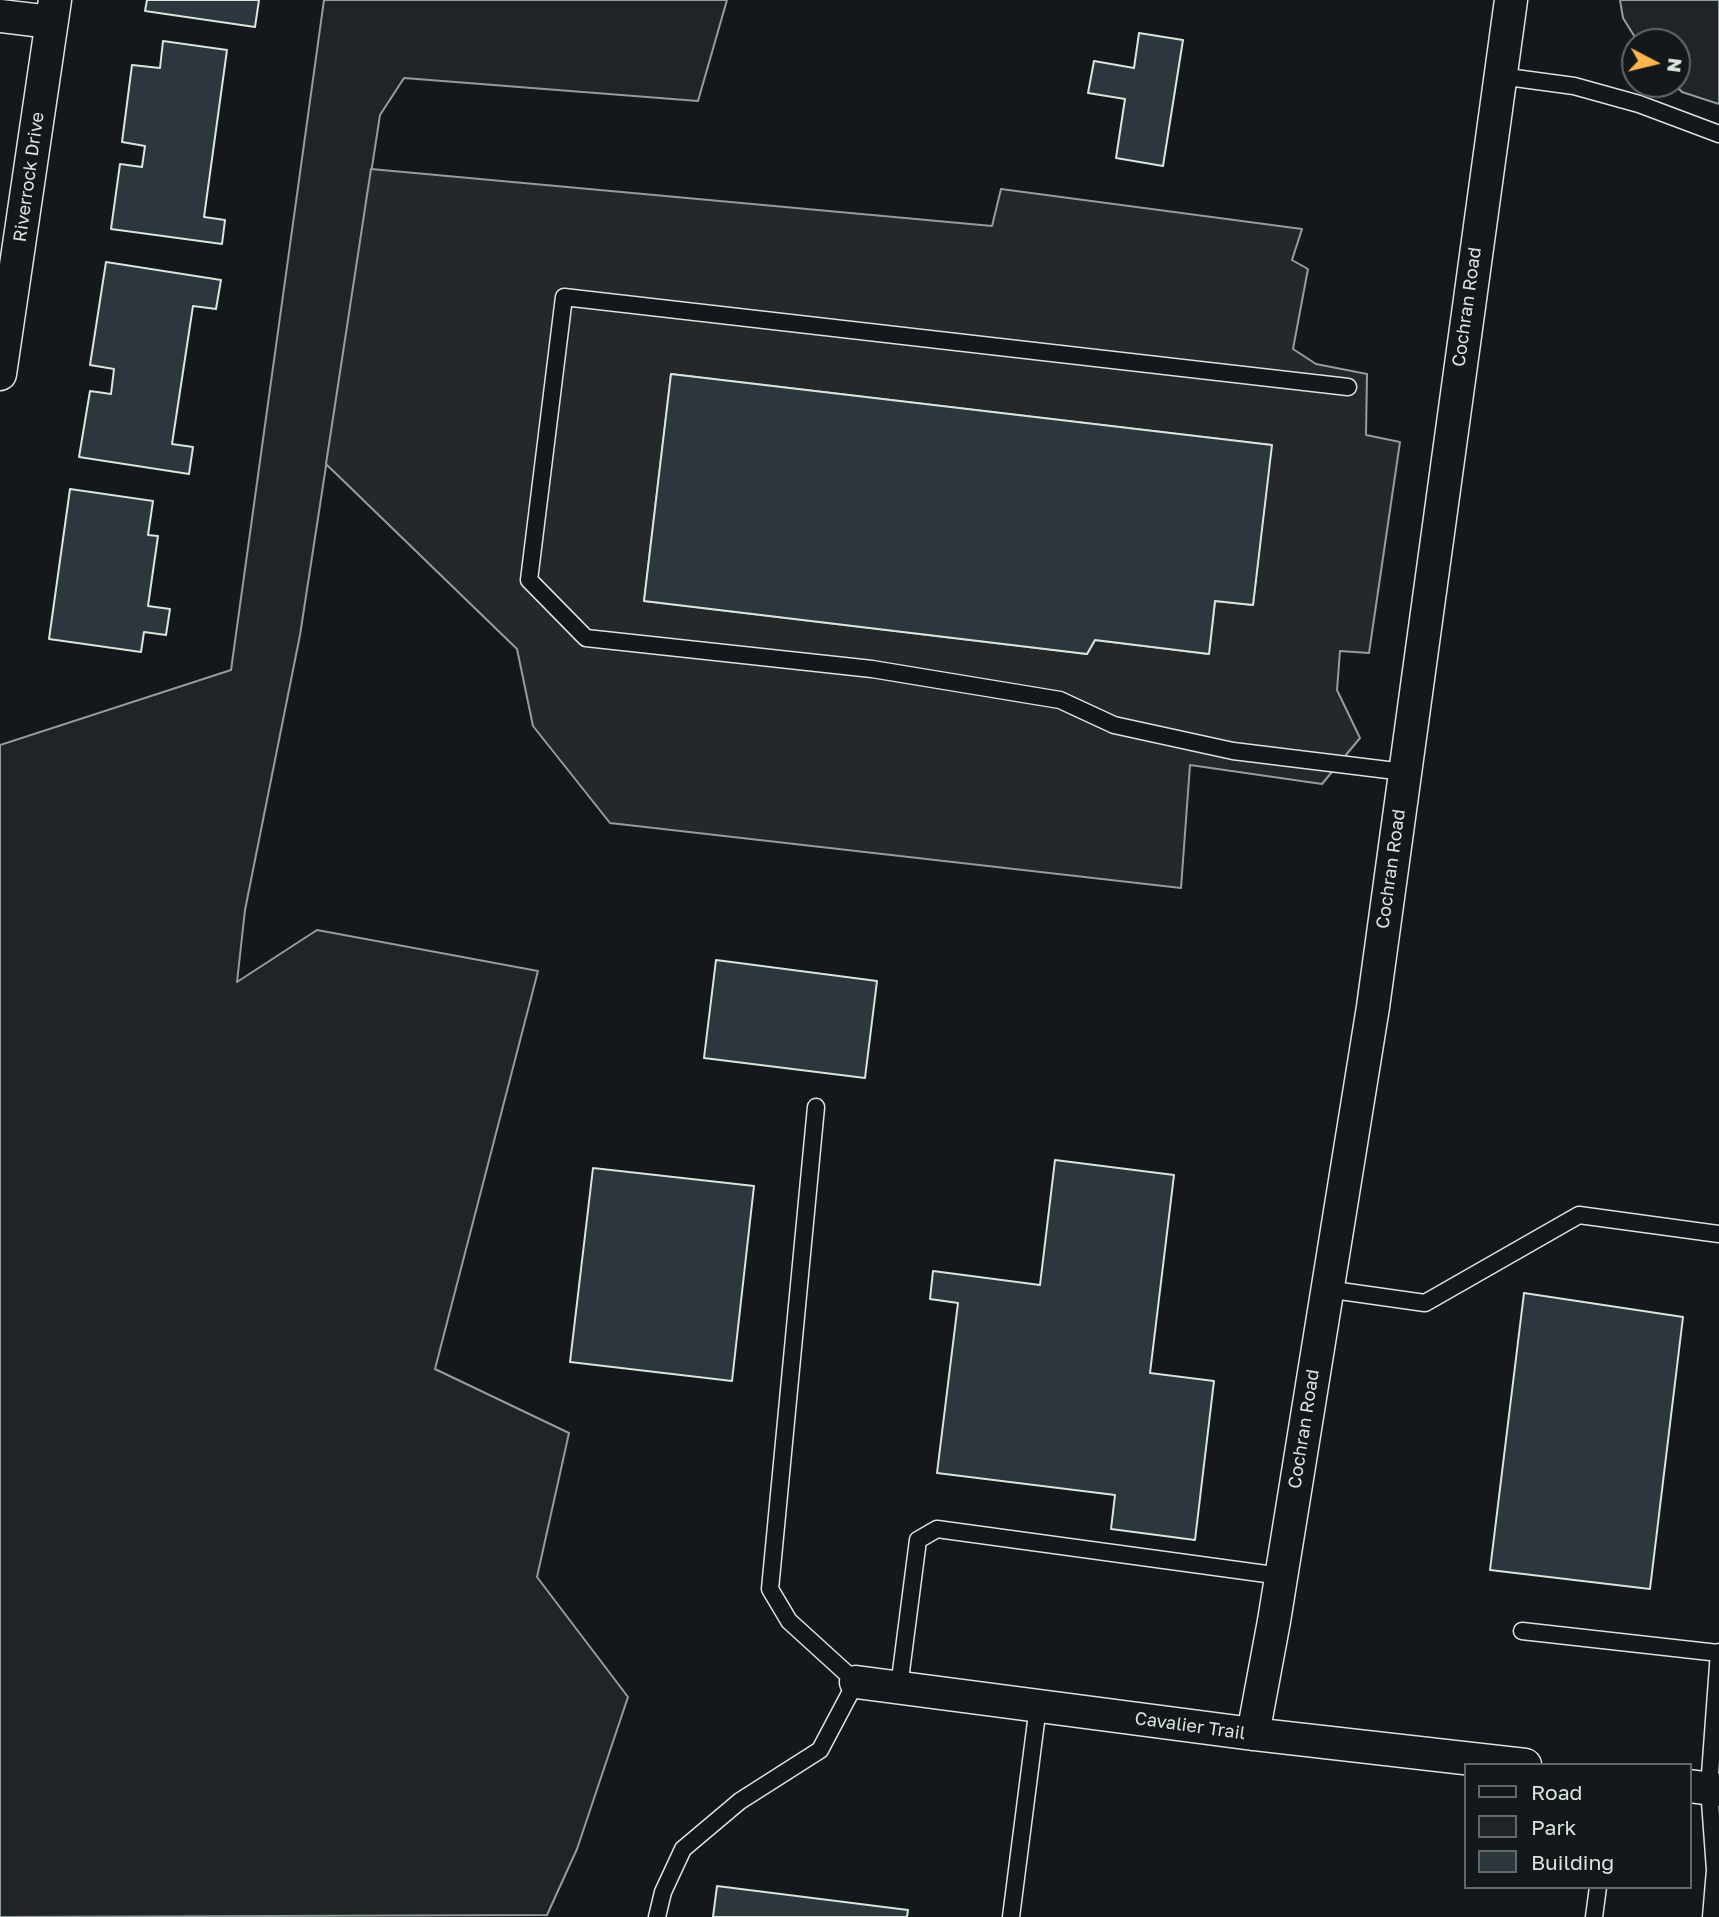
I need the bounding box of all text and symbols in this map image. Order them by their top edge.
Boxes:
north arrow [1621,28,1691,98]
text: N [1663,57,1688,74]
street label: Riverrock Drive [9,111,49,243]
street label: Cochran Road [1448,246,1486,368]
street label: Cochran Road [1372,808,1410,930]
street label: Cochran Road [1284,1368,1324,1490]
street label: Cavalier Trail [1133,1708,1247,1744]
legend [1464,1763,1691,1889]
text: Road [1531,1779,1582,1805]
text: Park [1531,1814,1576,1840]
text: Building [1531,1849,1614,1875]

